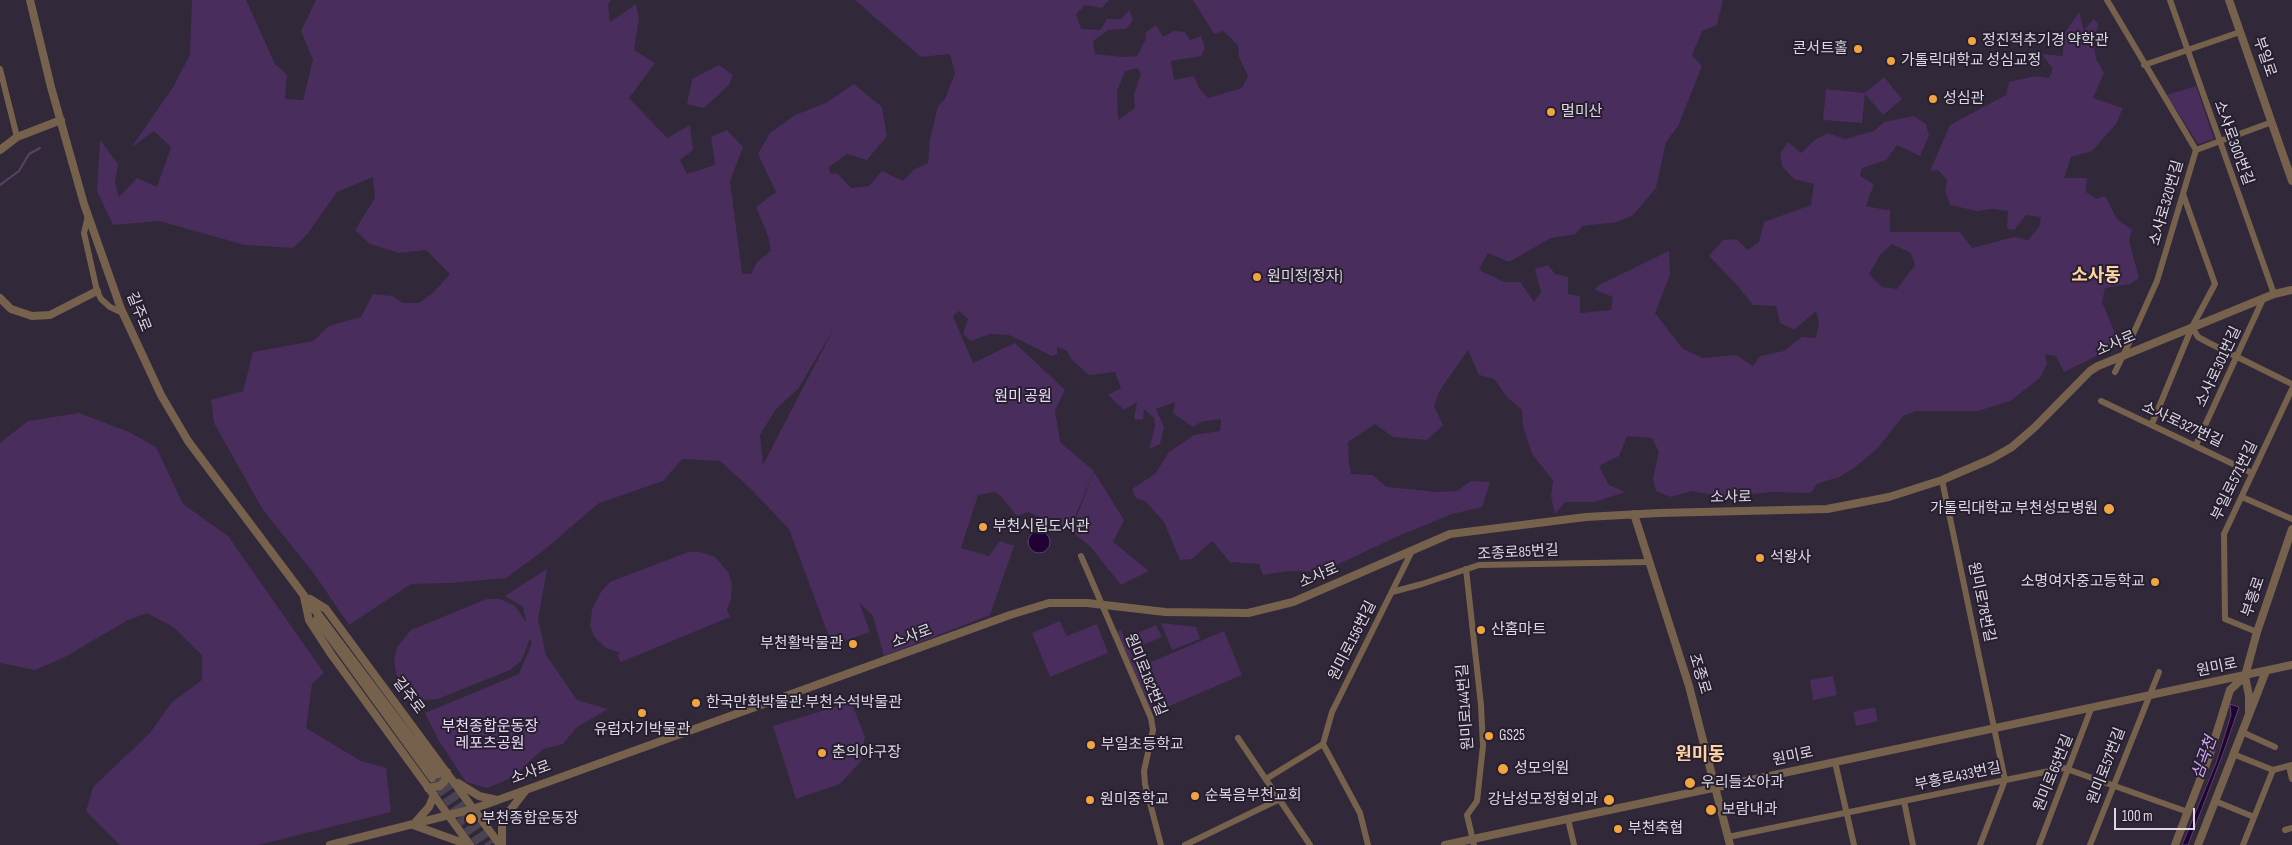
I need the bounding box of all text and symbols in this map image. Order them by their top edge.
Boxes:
place label: 정진적추기경 약학관 [1982,32,2109,50]
street label: 부일로 [2249,34,2279,80]
marker: 정진적추기경 약학관 [1966,35,1978,47]
place label: 콘서트홀 [1793,40,1848,58]
marker: 콘서트홀 [1852,43,1864,55]
place label: 가톨릭대학교 성심교정 [1901,52,2041,70]
marker: 가톨릭대학교 성심교정 [1885,55,1897,67]
place label: 성심관 [1943,90,1984,108]
marker: 성심관 [1927,93,1939,105]
street label: 소사로300번길 [2209,98,2257,188]
place label: 멀미산 [1561,103,1602,121]
marker: 멀미산 [1545,106,1557,118]
street label: 소사로320번길 [2146,158,2188,248]
district label: 소사동 [2071,265,2121,287]
place label: 원미정(정자) [1267,268,1342,286]
marker: 원미정(정자) [1251,271,1263,283]
street label: 길주로 [122,289,154,335]
street label: 소사로301번길 [2192,324,2246,410]
street label: 소사로 [2093,328,2139,360]
park label: 원미 공원 [994,388,1052,406]
street label: 소사로327번길 [2139,398,2225,452]
street label: 부일로571번길 [2208,438,2262,524]
street label: 소사로 [1710,489,1752,507]
place label: 가톨릭대학교 부천성모병원 [1930,500,2098,518]
marker: 가톨릭대학교 부천성모병원 [2102,502,2116,516]
place label: 부천시립도서관 [993,518,1090,536]
marker: 부천시립도서관 [977,521,989,533]
street label: 조종로85번길 [1477,542,1559,564]
place label: 석왕사 [1770,549,1811,567]
marker: 석왕사 [1754,552,1766,564]
street label: 소사로 [1296,560,1342,592]
street label: 원미로78번길 [1964,560,1998,644]
place label: 소명여자중고등학교 [2021,573,2145,591]
street label: 부흥로 [2239,574,2269,620]
marker: 소명여자중고등학교 [2149,576,2161,588]
street label: 원미로156번길 [1325,598,1381,684]
street label: 소사로 [889,621,935,653]
place label: 산홈마트 [1491,621,1546,639]
marker: 산홈마트 [1475,624,1487,636]
street label: 원미로182번길 [1120,631,1170,719]
place label: 부천활박물관 [760,635,843,653]
marker: 부천활박물관 [847,638,859,650]
street label: 조종로 [1684,652,1714,696]
street label: 원미로 [2195,655,2239,681]
street label: 원미로144번길 [1454,663,1478,751]
street label: 길주로 [388,674,428,718]
place label: 한국만화박물관.부천수석박물관 [706,694,902,712]
marker: 한국만화박물관.부천수석박물관 [690,697,702,709]
marker: 유럽자기박물관 [636,707,648,719]
park label: 부천종합운동장 레포츠공원 [442,718,538,753]
place label: 유럽자기박물관 [594,721,690,739]
street label: 원미로57번길 [2084,725,2130,807]
place label: GS25 [1499,727,1525,745]
marker: GS25 [1483,730,1495,742]
street label: 원미로65번길 [2030,732,2078,814]
water label: 심곡천 [2188,734,2222,782]
place label: 부일초등학교 [1101,736,1184,754]
marker: 부일초등학교 [1085,739,1097,751]
place label: 춘의야구장 [832,744,901,762]
district label: 원미동 [1675,744,1725,766]
street label: 원미로 [1771,744,1815,770]
marker: 춘의야구장 [816,747,828,759]
street label: 소사로 [508,757,554,789]
street label: 부흥로433번길 [1913,759,2003,795]
place label: 성모의원 [1514,760,1569,778]
marker: 성모의원 [1496,762,1510,776]
place label: 우리들소아과 [1701,774,1784,792]
marker: 우리들소아과 [1683,776,1697,790]
place label: 순복음부천교회 [1205,787,1302,805]
marker: 순복음부천교회 [1189,790,1201,802]
place label: 원미중학교 [1100,791,1169,809]
place label: 강남성모정형외과 [1488,791,1598,809]
marker: 강남성모정형외과 [1602,793,1616,807]
marker: 원미중학교 [1084,794,1096,806]
scale bar [2117,798,2198,830]
place label: 보람내과 [1722,801,1777,819]
marker: 보람내과 [1704,803,1718,817]
text: 100 m [2122,807,2153,826]
place label: 부천종합운동장 [482,810,579,828]
marker: 부천종합운동장 [464,812,478,826]
place label: 부천축협 [1628,820,1683,838]
marker: 부천축협 [1612,823,1624,835]

